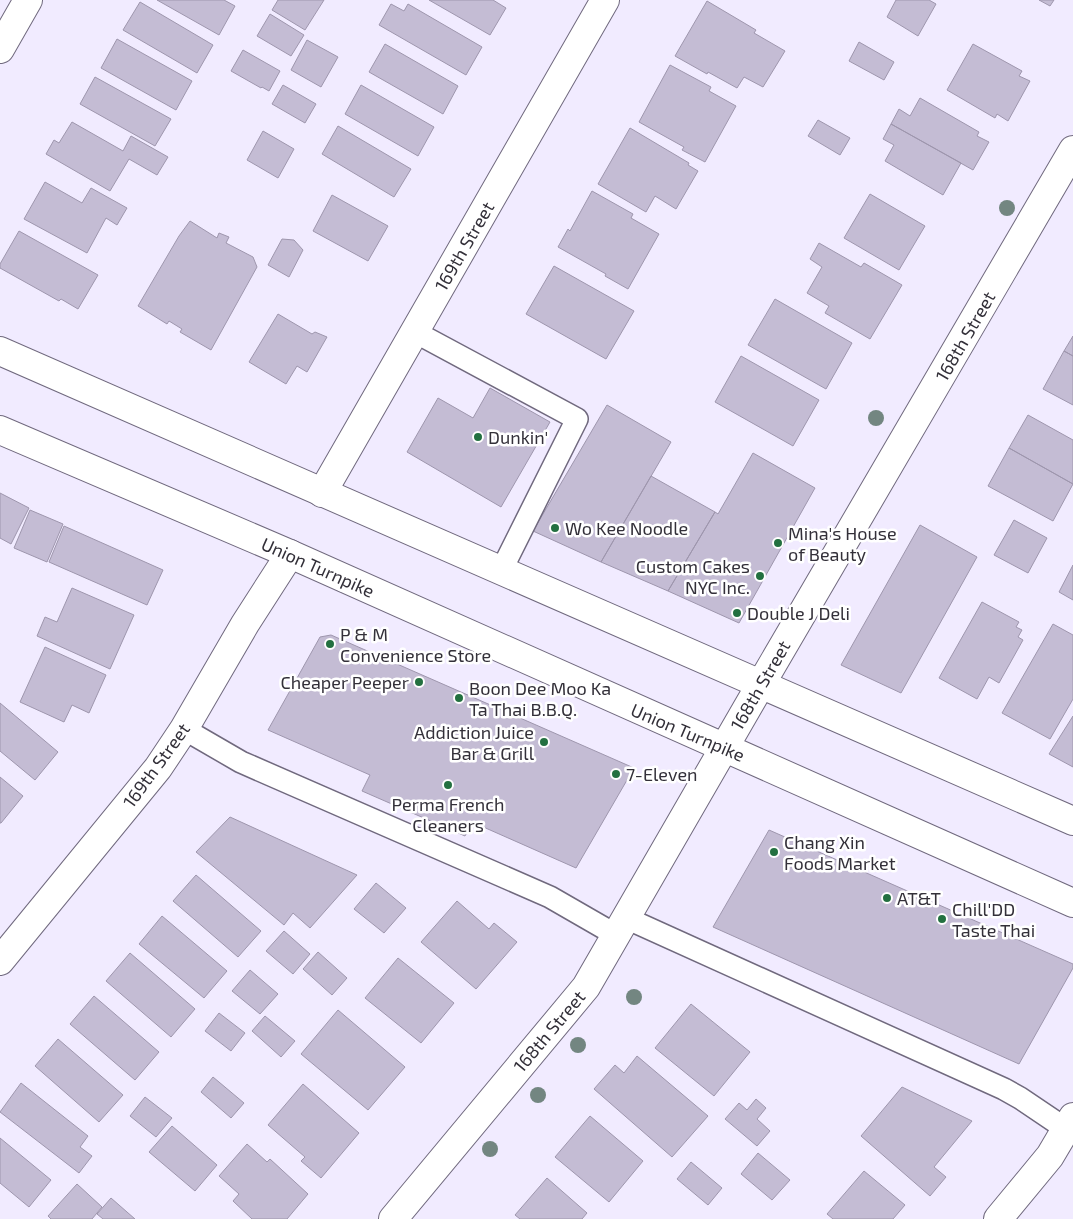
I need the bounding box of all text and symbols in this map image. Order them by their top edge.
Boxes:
street label: 169th Street [430,197,498,294]
street label: 168th Street [931,287,1000,385]
place label: Dunkin' [488,426,548,448]
marker: Dunkin' [472,431,484,443]
place label: Wo Kee Noodle [565,517,688,539]
marker: Wo Kee Noodle [549,522,561,534]
place label: Mina's House of Beauty [788,522,897,565]
street label: Union Turnpike [258,532,378,602]
marker: Mina's House of Beauty [772,537,784,549]
place label: Custom Cakes NYC Inc. [636,555,750,598]
marker: Custom Cakes NYC Inc. [754,570,766,582]
place label: Double J Deli [747,602,850,624]
marker: Double J Deli [731,607,743,619]
place label: P & M Convenience Store [340,623,491,666]
street label: 168th Street [726,636,795,734]
marker: P & M Convenience Store [324,638,336,650]
place label: Cheaper Peeper [281,671,409,693]
marker: Cheaper Peeper [413,676,425,688]
place label: Boon Dee Moo Ka Ta Thai B.B.Q. [469,677,611,720]
marker: Boon Dee Moo Ka Ta Thai B.B.Q. [453,692,465,704]
street label: Union Turnpike [628,698,748,766]
street label: 169th Street [118,718,194,812]
place label: Addiction Juice Bar & Grill [414,721,535,764]
marker: Addiction Juice Bar & Grill [538,736,550,748]
place label: 7-Eleven [626,763,698,785]
marker: 7-Eleven [610,768,622,780]
marker: Perma French Cleaners [442,779,454,791]
place label: Perma French Cleaners [392,793,504,836]
place label: Chang Xin Foods Market [784,831,896,874]
marker: Chang Xin Foods Market [768,846,780,858]
place label: AT&T [897,887,941,909]
marker: AT&T [881,892,893,904]
place label: Chill'DD Taste Thai [952,898,1035,941]
marker: Chill'DD Taste Thai [936,913,948,925]
street label: 168th Street [509,986,590,1076]

